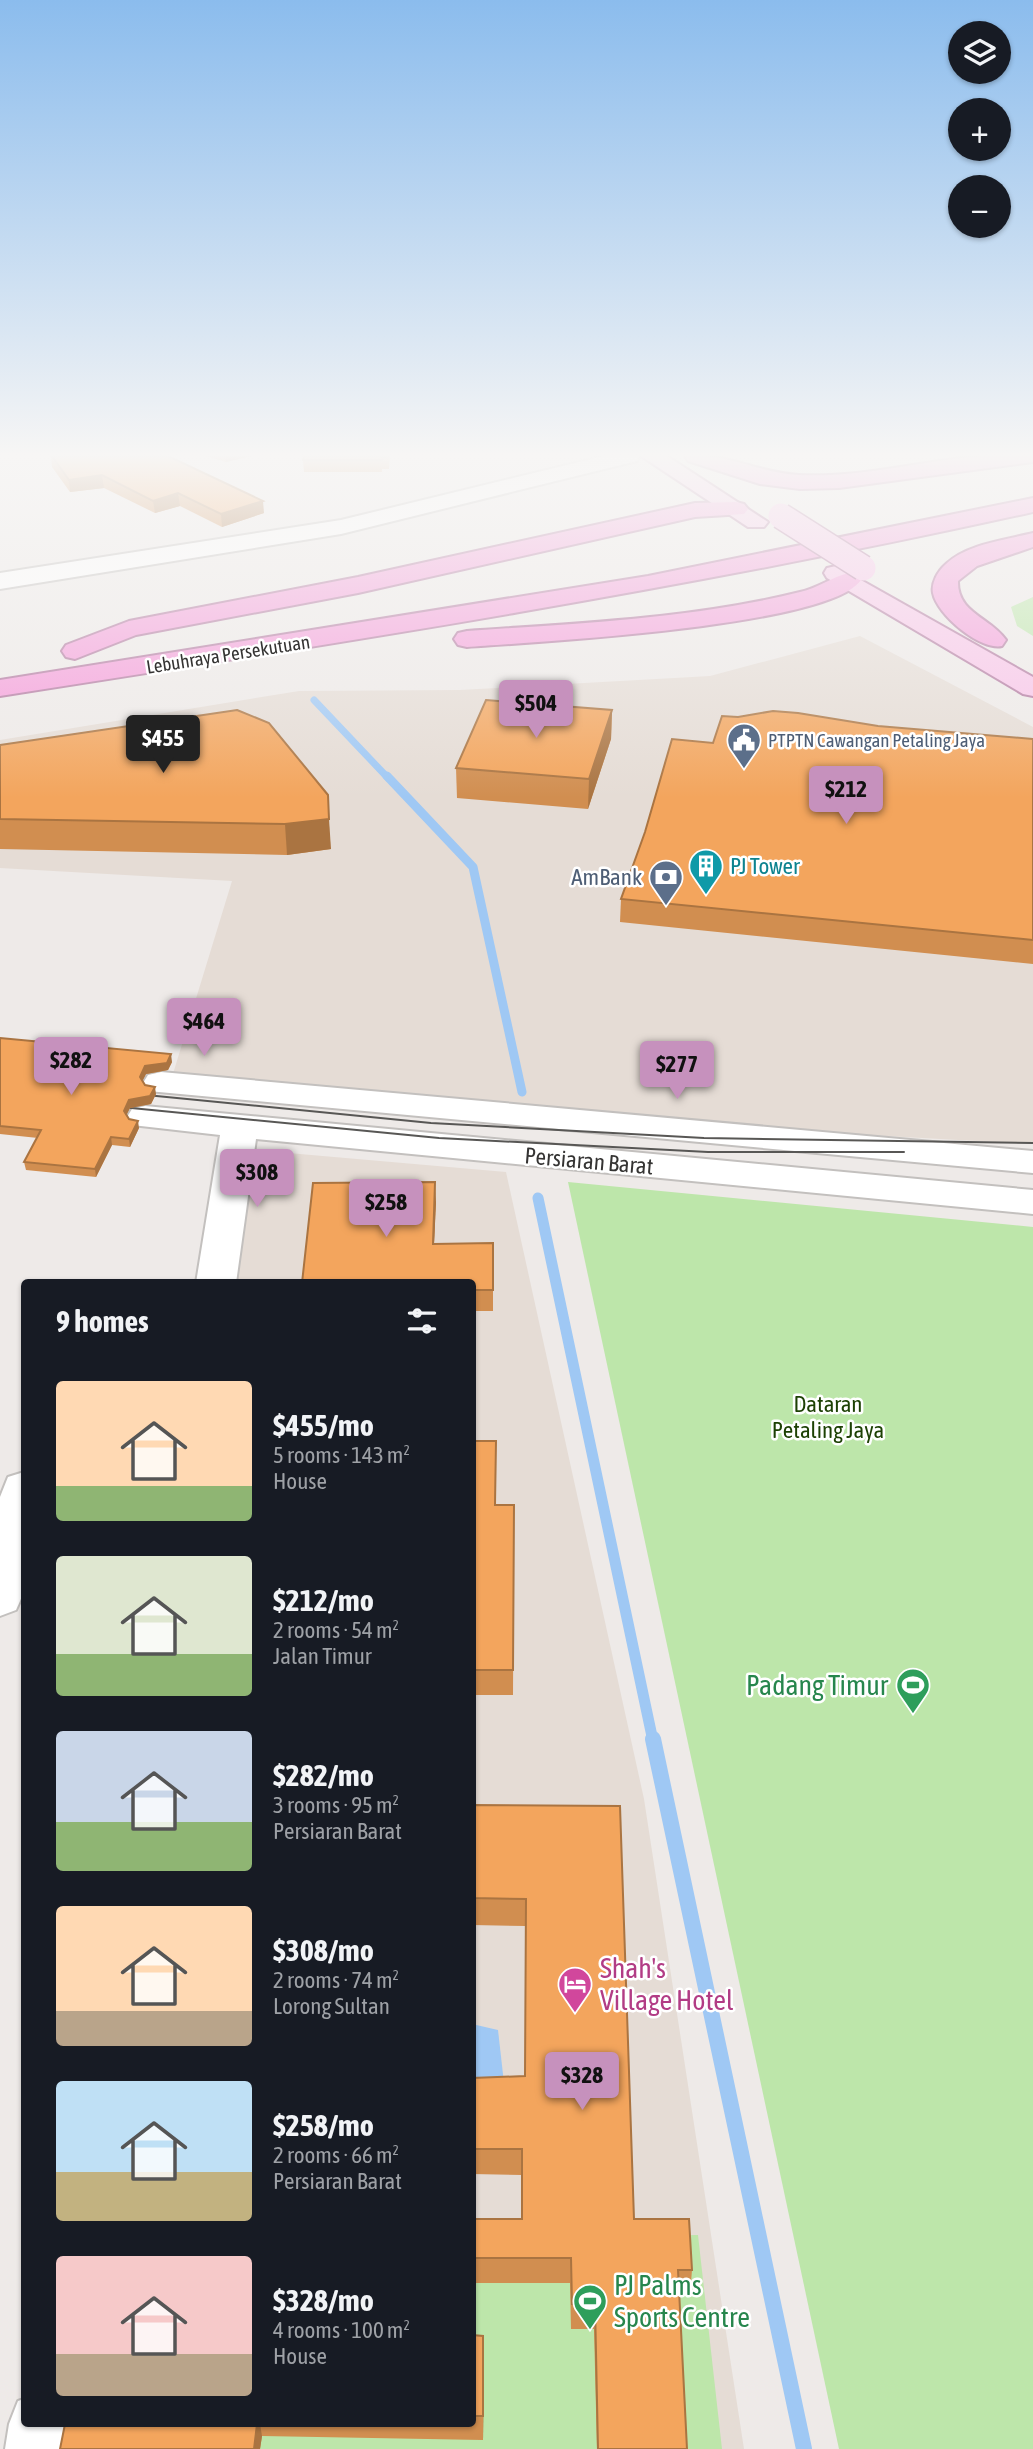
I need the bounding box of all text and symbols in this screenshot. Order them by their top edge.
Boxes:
map controls [948,21,1011,238]
button: layers [948,21,1011,84]
button: + [948,98,1011,161]
button: − [948,175,1011,238]
street label: Lebuhraya Persekutuan [145,630,311,678]
pin: $504 [495,680,577,740]
text: $504 [515,690,557,716]
pin: $455 [122,716,204,775]
public building icon: PTPTN Cawangan Petaling Jaya [725,721,763,770]
text: $455 [142,725,184,751]
place label: PTPTN Cawangan Petaling Jaya [768,729,985,751]
pin: $212 [805,766,887,826]
text: $212 [825,776,867,802]
building icon: PJ Tower [687,847,725,896]
place label: PJ Tower [730,853,801,879]
bank icon: AmBank [647,858,685,907]
place label: AmBank [571,864,642,890]
pin: $464 [163,998,245,1058]
text: $464 [183,1008,225,1034]
pin: $282 [30,1038,112,1097]
pin: $277 [636,1042,718,1101]
text: $282 [50,1047,92,1073]
text: $277 [656,1051,698,1077]
street label: Persiaran Barat [524,1142,654,1180]
pin: $308 [216,1150,298,1209]
text: $308 [236,1159,278,1185]
pin: $258 [345,1180,427,1239]
text: $258 [365,1189,407,1215]
icon: filters [403,1302,441,1340]
text: 9 homes [56,1304,149,1338]
park label: Dataran Petaling Jaya [772,1391,884,1443]
text: $455/mo [273,1408,374,1442]
icon: home [112,1409,196,1493]
text: 5 rooms · 143 m² [273,1442,410,1468]
text: House [273,1468,327,1494]
text: $212/mo [273,1583,374,1617]
icon: home [112,1584,196,1668]
text: 2 rooms · 54 m² [273,1617,399,1643]
text: Jalan Timur [273,1643,372,1669]
sports icon: Padang Timur [894,1666,932,1715]
place label: Padang Timur [746,1669,889,1701]
text: $282/mo [273,1758,374,1792]
icon: home [112,1759,196,1843]
text: 3 rooms · 95 m² [273,1792,399,1818]
text: Persiaran Barat [273,1818,402,1844]
text: $308/mo [273,1933,374,1967]
icon: home [112,1934,196,2018]
place label: Shah's Village Hotel [600,1952,734,2016]
hotel icon: Shah's Village Hotel [556,1965,594,2014]
text: 2 rooms · 74 m² [273,1967,399,1993]
text: Lorong Sultan [273,1993,390,2019]
pin: $328 [541,2052,623,2112]
text: $328 [561,2062,603,2088]
text: $258/mo [273,2108,374,2142]
icon: home [112,2109,196,2193]
text: 2 rooms · 66 m² [273,2142,399,2168]
text: Persiaran Barat [273,2168,402,2194]
place label: PJ Palms Sports Centre [614,2269,750,2333]
sports icon: PJ Palms Sports Centre [571,2282,609,2331]
text: $328/mo [273,2283,374,2317]
icon: home [112,2284,196,2368]
text: 4 rooms · 100 m² [273,2317,410,2343]
text: House [273,2343,327,2369]

